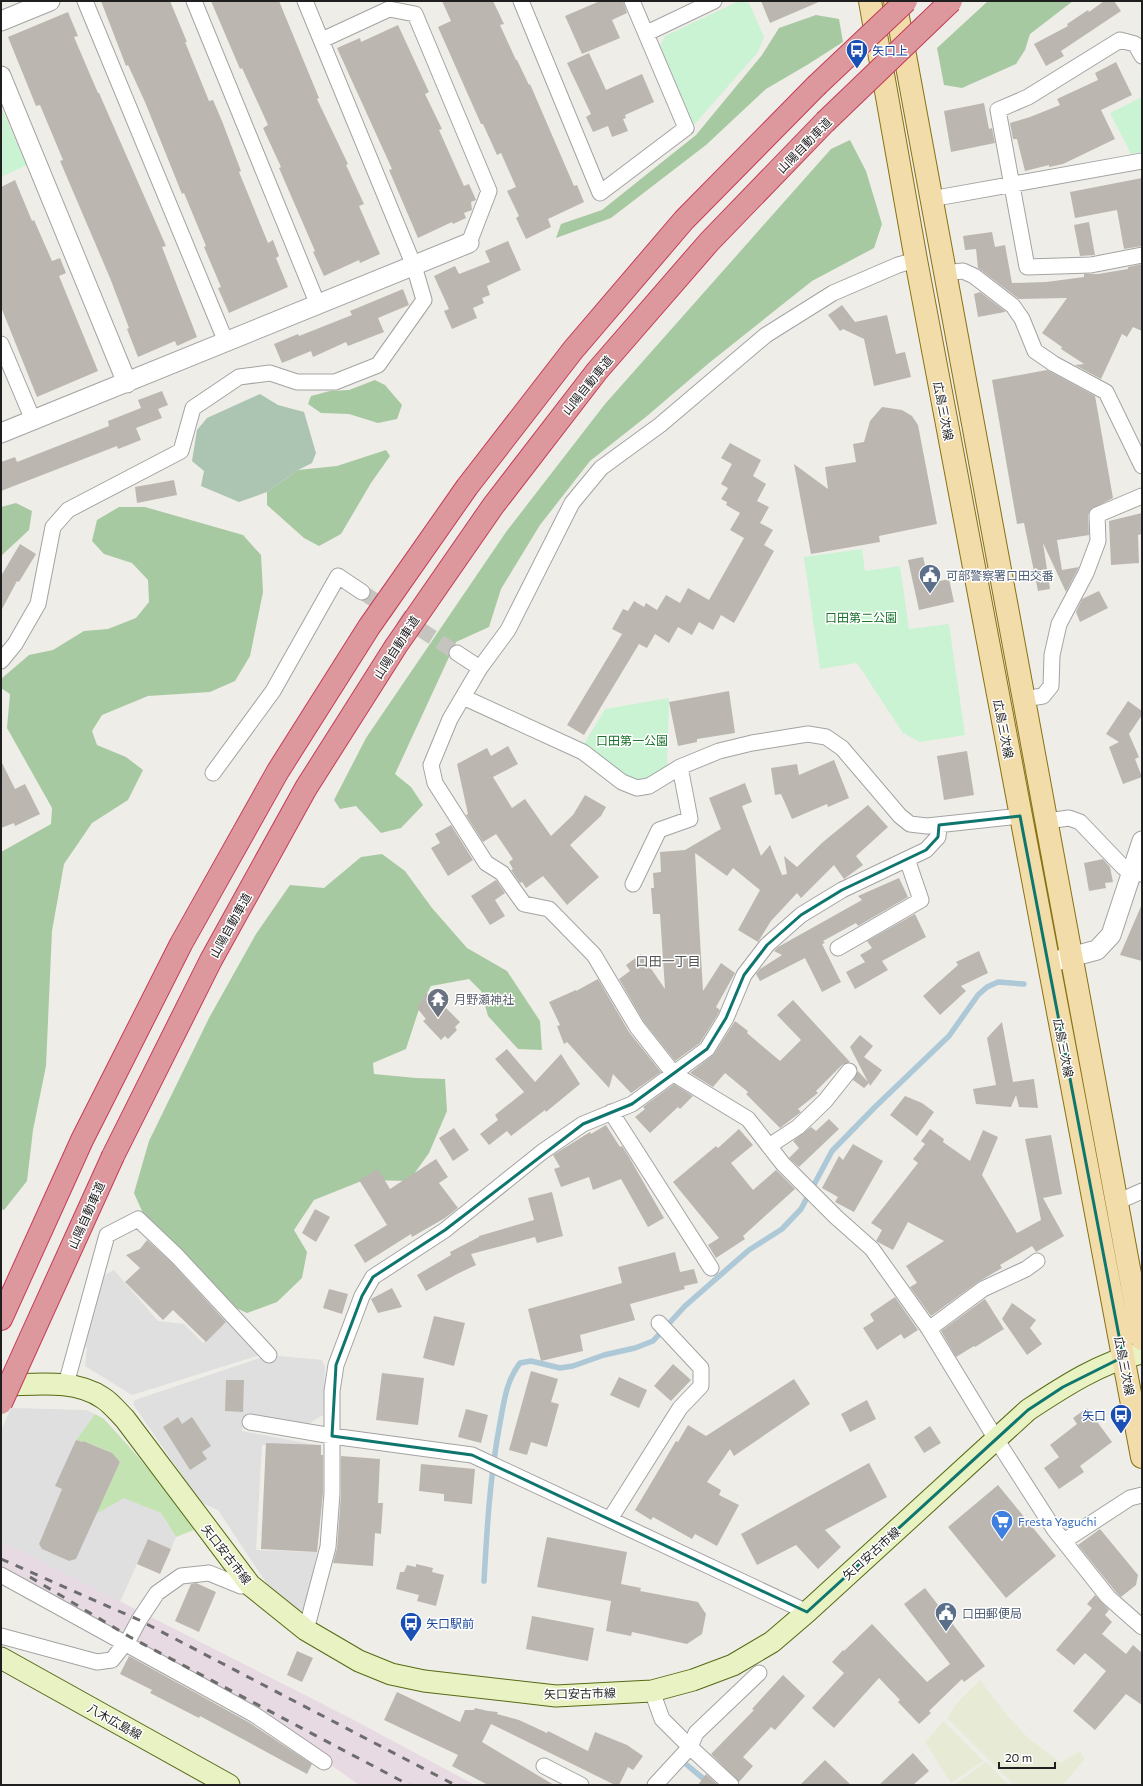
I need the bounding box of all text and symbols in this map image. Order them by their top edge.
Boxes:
bus stop icon: 矢口上 [844,37,870,70]
place label: 矢口上 [872,43,908,57]
street label: 山陽自動車道 [774,114,834,176]
street label: 山陽自動車道 [559,353,615,417]
street label: 広島三次線 [931,380,957,442]
public building icon: 可部警察署口田交番 [917,562,943,595]
place label: 可部警察署口田交番 [946,568,1054,582]
park label: 口田第二公園 [825,610,897,624]
street label: 山陽自動車道 [371,613,421,681]
street label: 広島三次線 [991,698,1017,760]
park label: 口田第一公園 [596,733,668,747]
street label: 山陽自動車道 [206,890,254,960]
district label: 口田一丁目 [635,953,701,969]
temple icon: 月野瀬神社 [425,986,451,1019]
place label: 月野瀬神社 [454,992,514,1006]
street label: 広島三次線 [1051,1017,1077,1079]
street label: 山陽自動車道 [65,1179,107,1251]
street label: 広島三次線 [1112,1335,1138,1397]
bus stop icon: 矢口 [1108,1402,1134,1435]
place label: 矢口 [1082,1408,1106,1422]
supermarket icon: Fresta Yaguchi [989,1508,1015,1541]
place label: Fresta Yaguchi [1018,1514,1097,1528]
street label: 矢口安古市線 [199,1521,255,1587]
street label: 矢口安古市線 [840,1524,902,1582]
public building icon: 口田郵便局 [933,1600,959,1633]
place label: 口田郵便局 [962,1606,1022,1620]
bus stop icon: 矢口駅前 [398,1610,424,1643]
place label: 矢口駅前 [426,1616,474,1630]
street label: 矢口安古市線 [544,1685,616,1701]
street label: 八木広島線 [85,1700,145,1742]
scale bar [999,1744,1055,1770]
text: 20 m [1005,1750,1032,1764]

